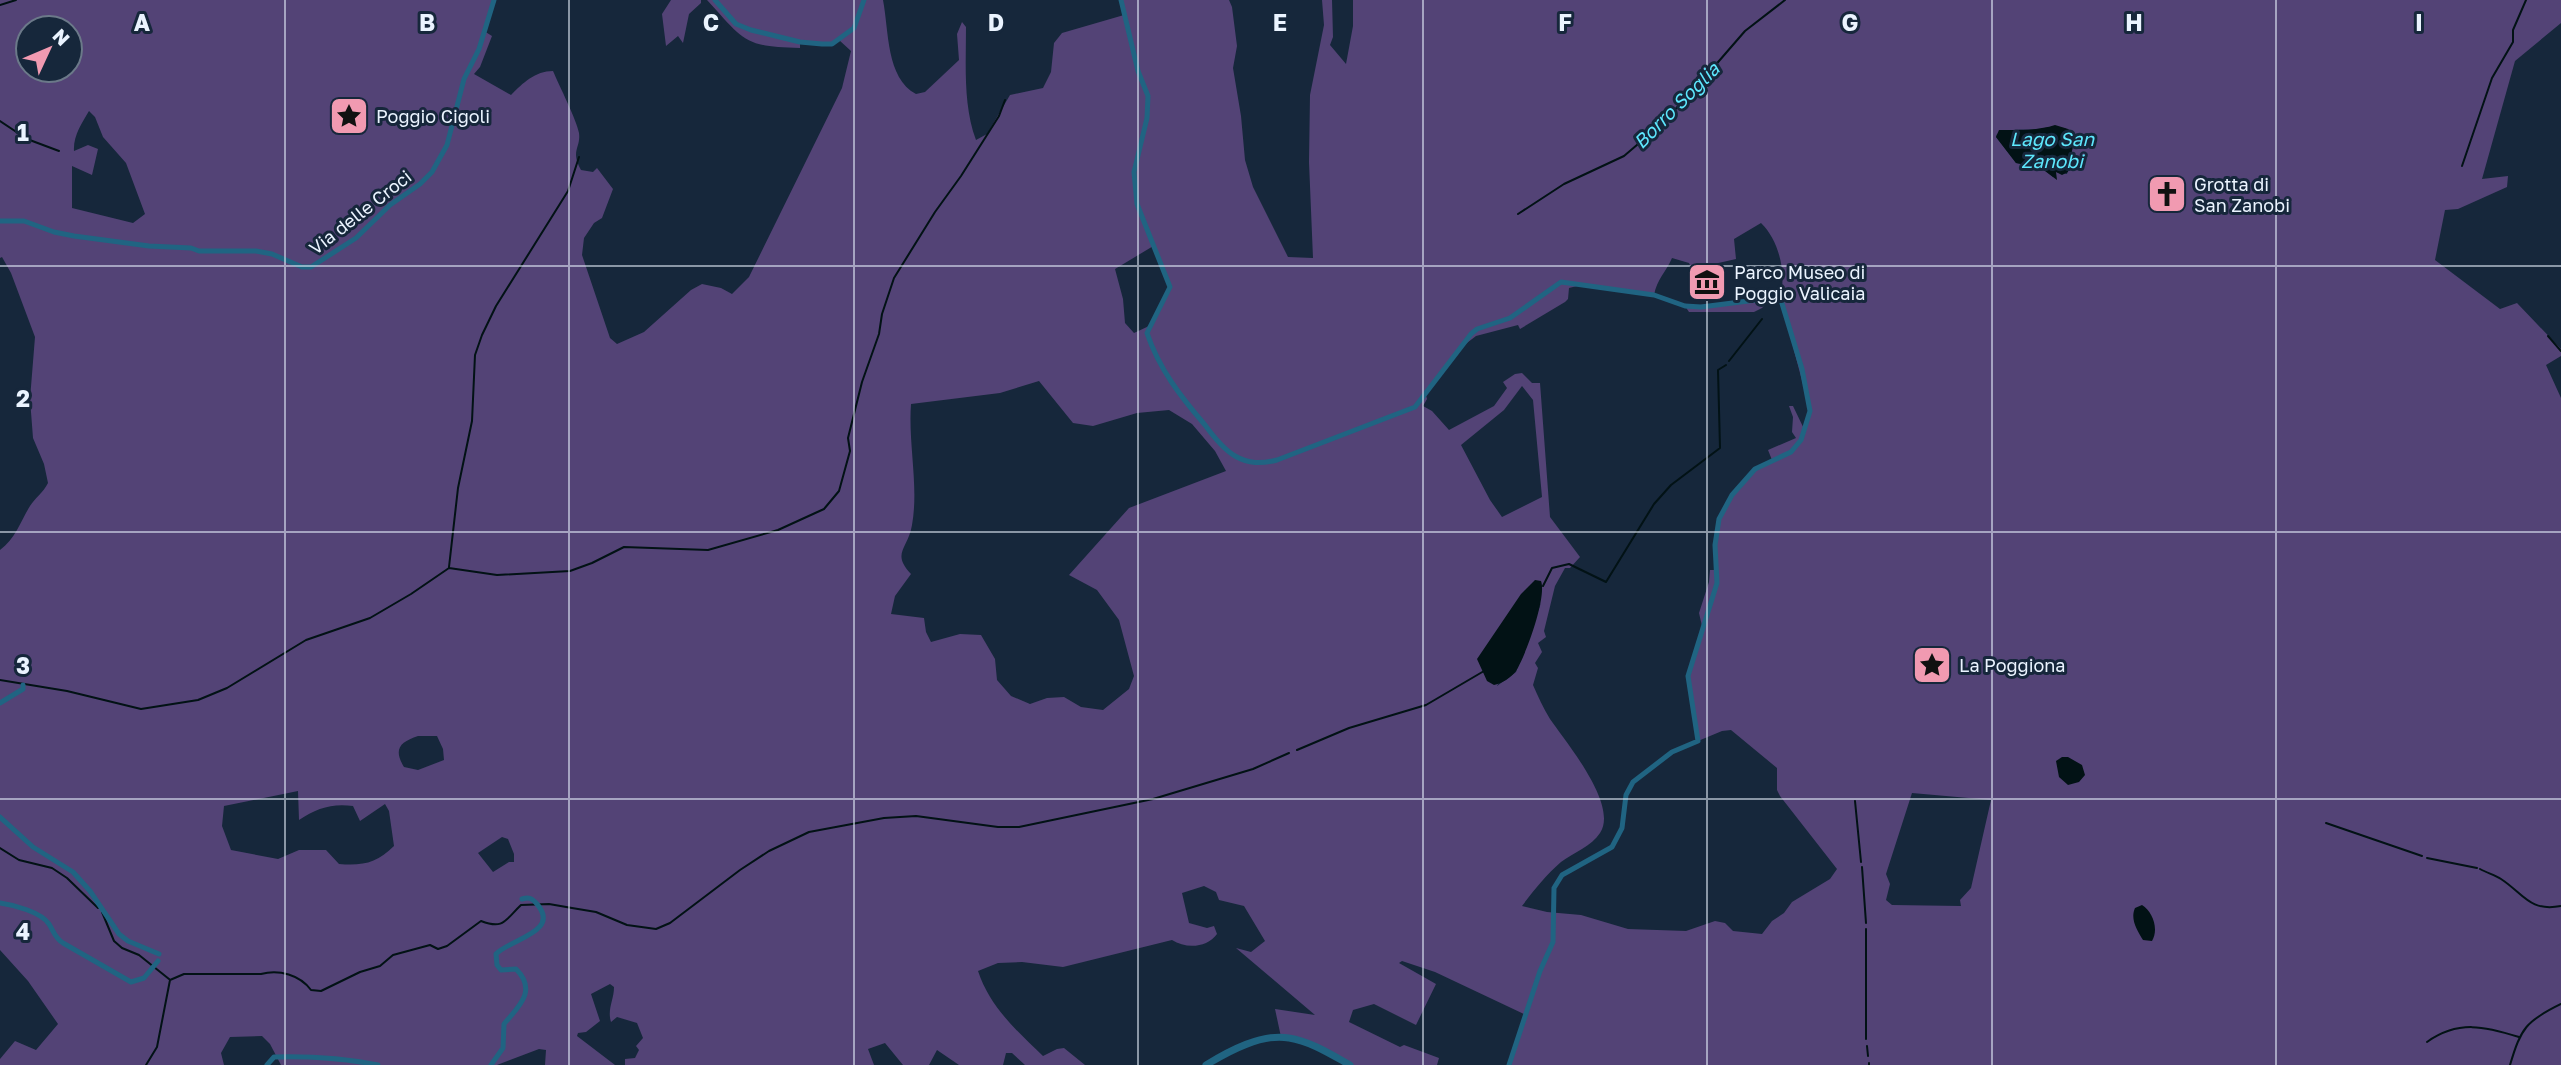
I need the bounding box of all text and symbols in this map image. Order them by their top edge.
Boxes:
text: A [134,8,151,36]
text: B [419,8,435,36]
text: C [703,8,719,36]
text: D [988,8,1004,36]
text: E [1273,8,1287,36]
text: F [1558,8,1572,36]
text: G [1842,8,1858,36]
text: H [2125,8,2143,36]
text: I [2415,8,2423,36]
north arrow [14,14,84,84]
text: N [48,24,75,50]
water label: Borro Soglia [1628,56,1725,153]
place icon: Poggio Cigoli [328,95,370,137]
place label: Poggio Cigoli [376,105,490,127]
text: 1 [17,118,29,146]
water label: Lago San Zanobi [2010,127,2095,172]
street label: Via delle Croci [304,165,416,259]
church icon: Grotta di San Zanobi [2146,173,2188,215]
place label: Grotta di San Zanobi [2194,173,2290,216]
museum icon: Parco Museo di Poggio Valicaia [1686,261,1728,303]
place label: Parco Museo di Poggio Valicaia [1734,261,1865,304]
text: 2 [16,384,30,412]
place icon: La Poggiona [1911,644,1953,686]
text: 3 [16,651,30,679]
place label: La Poggiona [1959,654,2066,676]
text: 4 [16,917,30,945]

